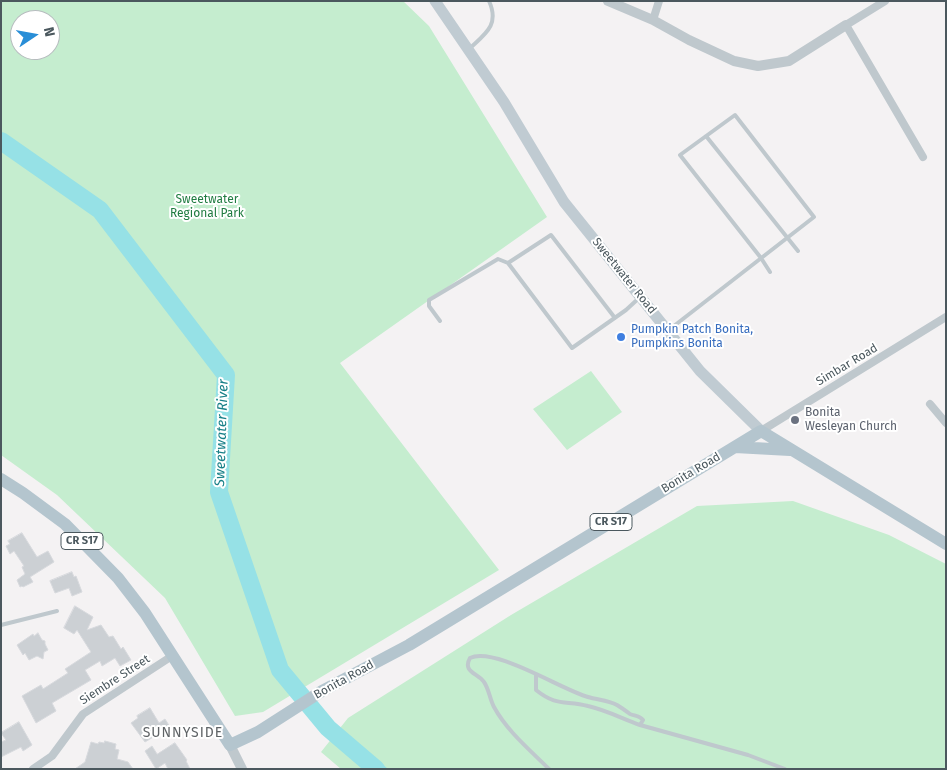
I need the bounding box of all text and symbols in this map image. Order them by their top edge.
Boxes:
north arrow [10,10,60,60]
text: N [40,26,58,38]
park label: Sweetwater Regional Park [170,193,244,221]
street label: Sweetwater Road [589,235,659,317]
place label: Pumpkin Patch Bonita, Pumpkins Bonita [631,323,753,351]
marker: Pumpkin Patch Bonita, Pumpkins Bonita [615,331,627,343]
street label: Simbar Road [814,341,880,389]
water label: Sweetwater River [212,379,232,487]
place label: Bonita Wesleyan Church [805,406,897,434]
marker: Bonita Wesleyan Church [789,414,801,426]
street label: Bonita Road [659,450,723,496]
road number: CR S17 [590,514,632,530]
road number: CR S17 [61,532,103,550]
street label: Siembre Street [77,652,153,708]
street label: Bonita Road [311,658,377,702]
district label: SUNNYSIDE [142,725,224,741]

